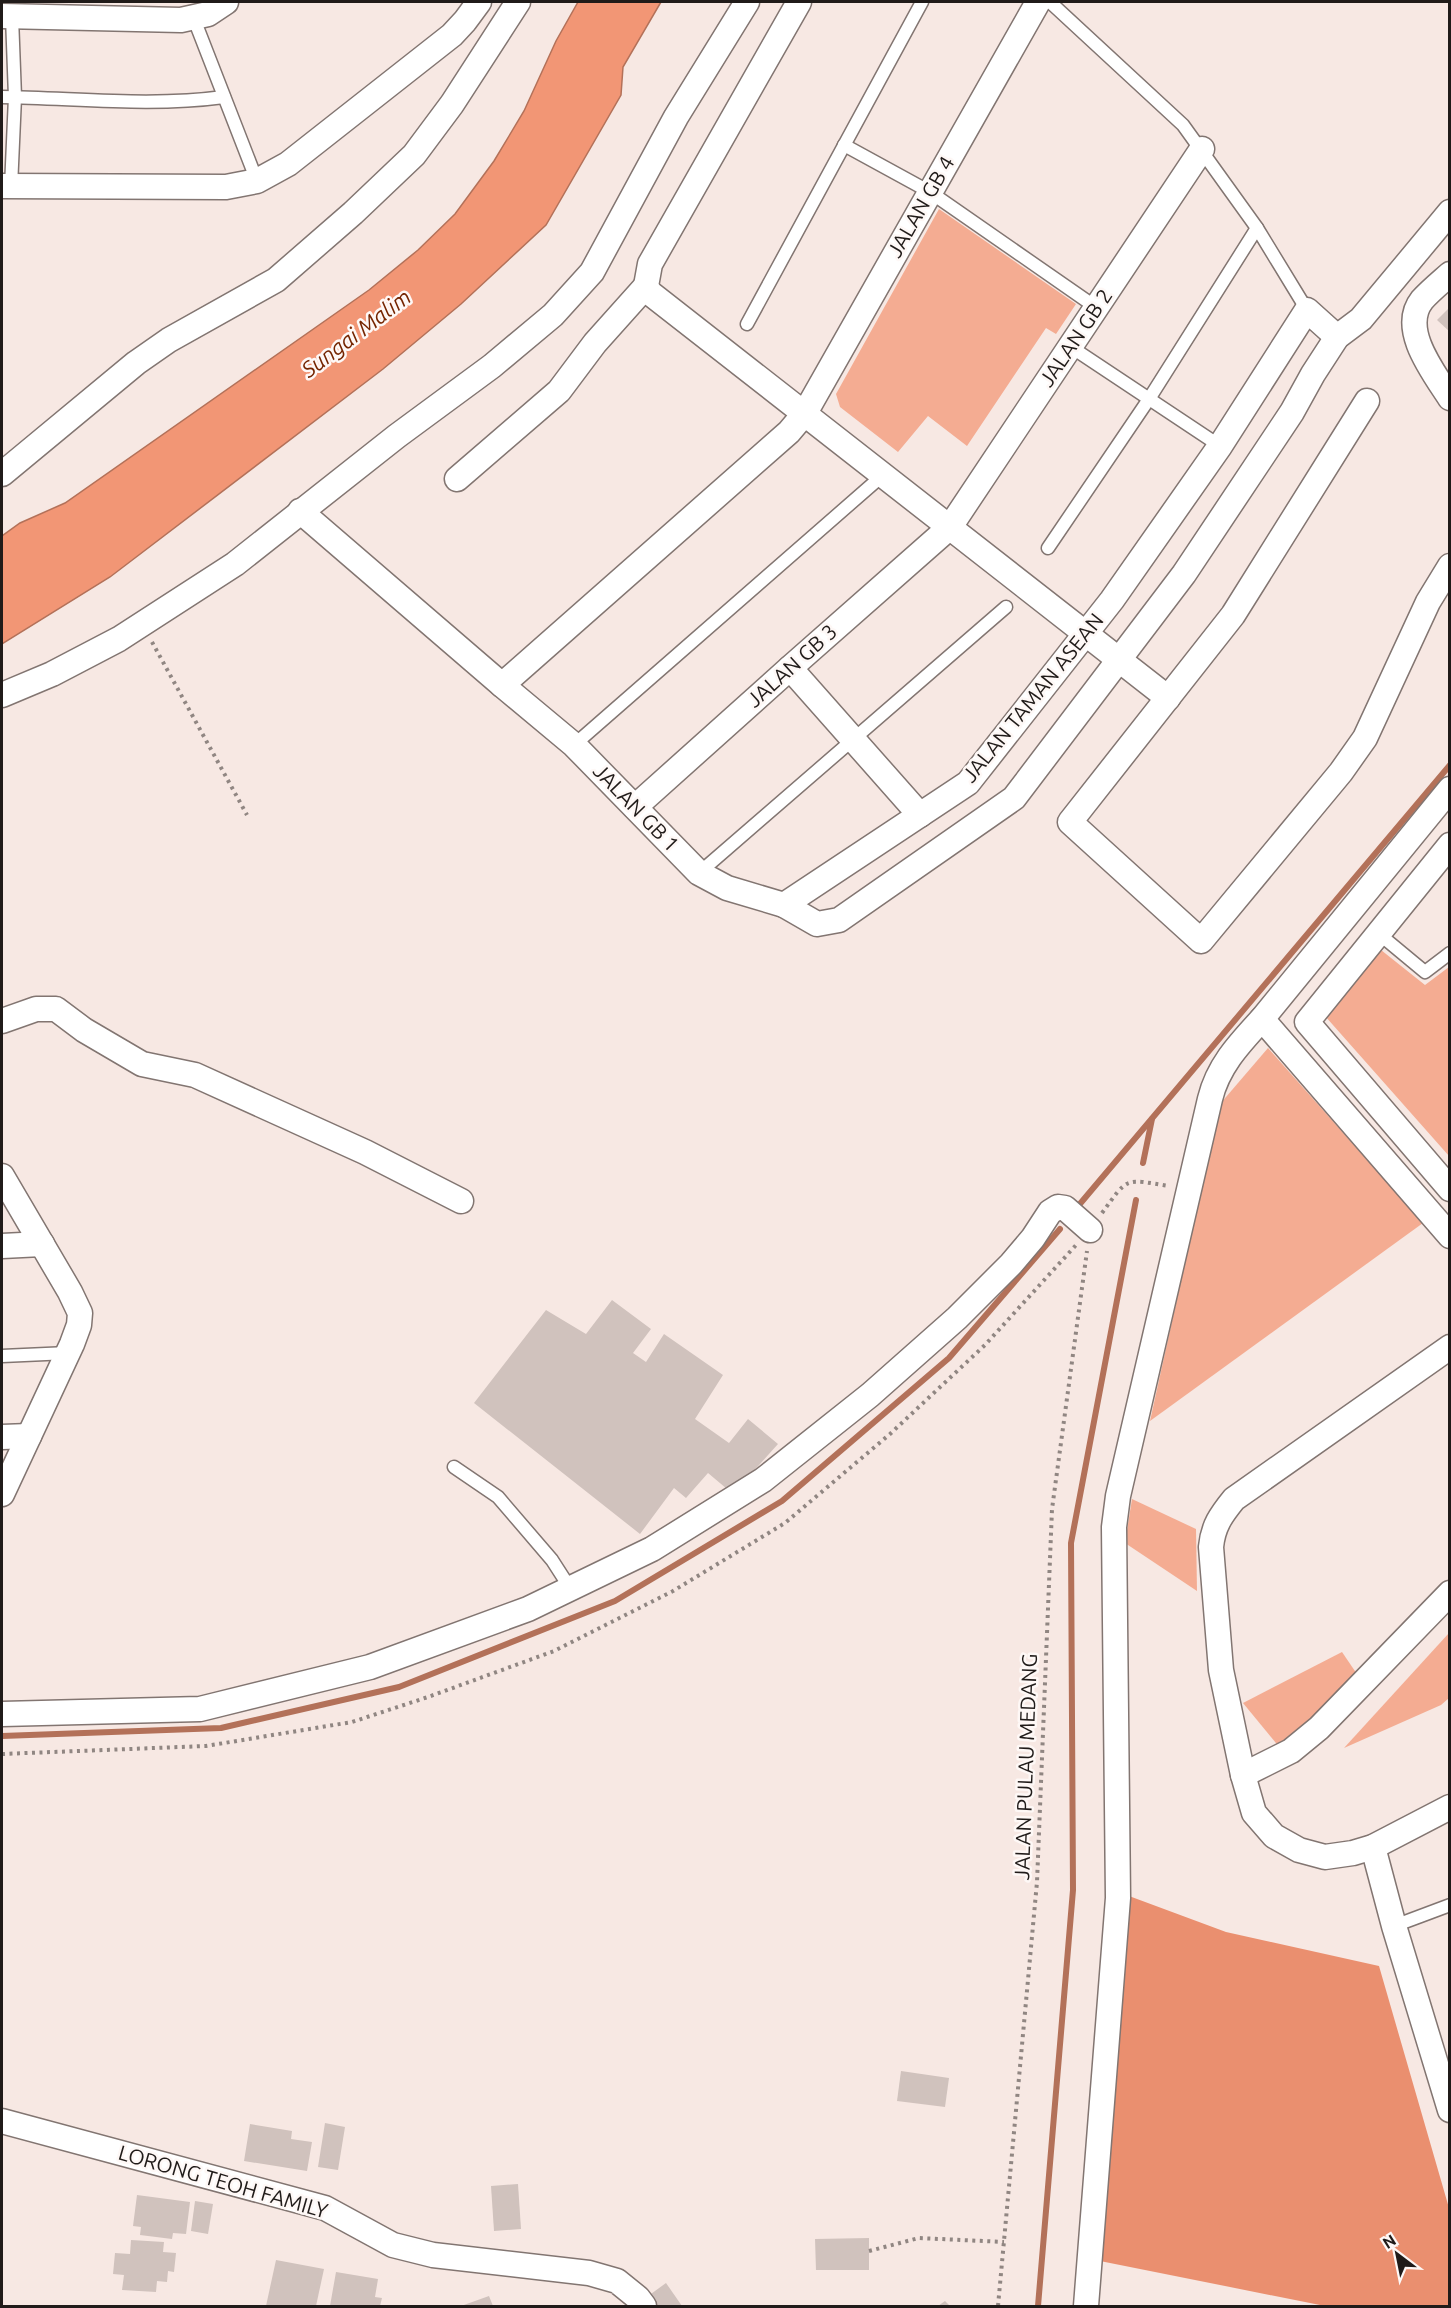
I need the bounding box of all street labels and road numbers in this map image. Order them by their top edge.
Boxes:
street label: JALAN GB 4 [882,152,959,261]
street label: JALAN GB 2 [1034,284,1117,391]
street label: JALAN TAMAN ASEAN [957,608,1108,787]
street label: JALAN GB 3 [741,619,841,712]
street label: JALAN GB 1 [589,758,684,856]
street label: JALAN PULAU MEDANG [1009,1653,1041,1881]
street label: LORONG TEOH FAMILY [116,2140,331,2222]

